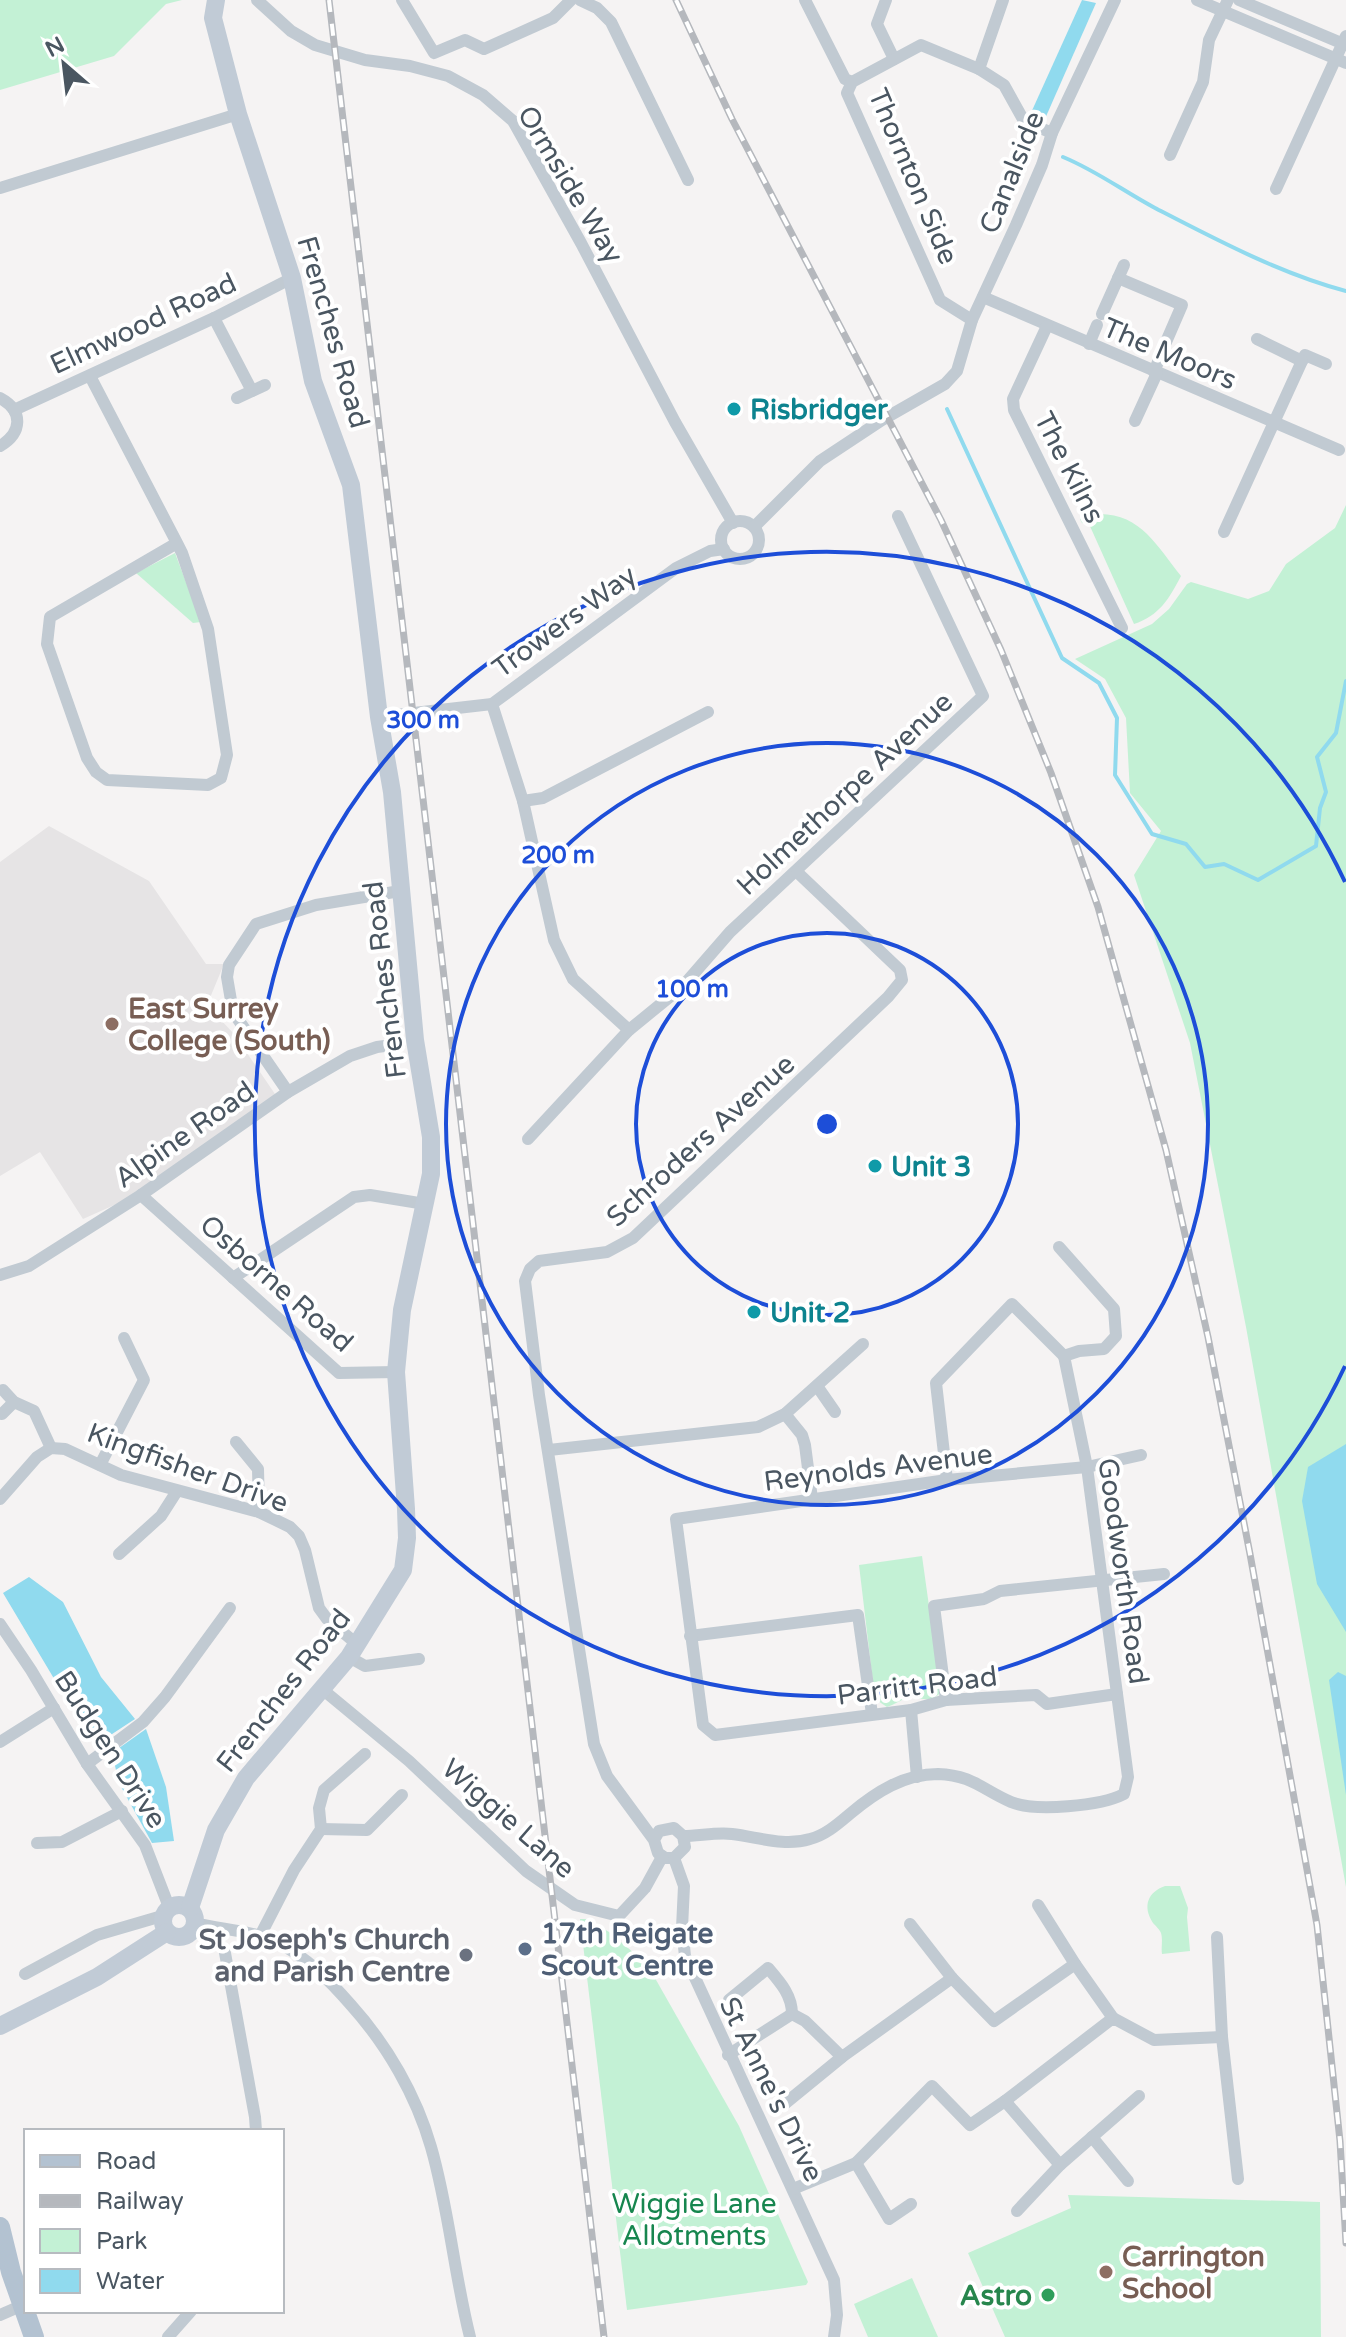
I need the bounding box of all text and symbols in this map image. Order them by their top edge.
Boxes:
north arrow [24,24,104,104]
text: N [41,32,69,63]
street label: Thornton Side [861,83,965,269]
street label: Ormside Way [510,100,631,269]
street label: Canalside [972,106,1052,238]
street label: Frenches Road [289,232,377,432]
street label: Elmwood Road [45,266,242,382]
street label: The Moors [1098,311,1242,397]
place label: Risbridger [750,393,889,427]
marker: Risbridger [725,400,743,418]
street label: The Kilns [1027,406,1112,529]
street label: Trowers Way [486,558,643,685]
street label: Holmethorpe Avenue [730,685,960,903]
text: 300 m [386,706,460,735]
text: 200 m [521,841,595,870]
street label: Frenches Road [356,879,414,1080]
text: 100 m [655,975,729,1004]
place label: East Surrey College (South) [128,992,331,1058]
marker: East Surrey College (South) [103,1015,121,1033]
street label: Schroders Avenue [599,1047,802,1234]
street label: Alpine Road [108,1074,261,1195]
centre of rings [813,1110,841,1138]
place label: Unit 3 [891,1150,971,1184]
marker: Unit 3 [866,1157,884,1175]
street label: Osborne Road [193,1208,360,1360]
place label: Unit 2 [770,1296,850,1330]
marker: Unit 2 [745,1303,763,1321]
street label: Kingfisher Drive [82,1416,293,1520]
street label: Reynolds Avenue [762,1437,995,1499]
street label: Goodworth Road [1090,1456,1156,1686]
street label: Frenches Road [209,1602,358,1779]
street label: Parritt Road [835,1659,999,1713]
street label: Budgen Drive [47,1664,174,1835]
street label: Wiggie Lane [435,1752,582,1886]
place label: 17th Reigate Scout Centre [541,1917,714,1983]
place label: St Joseph's Church and Parish Centre [199,1923,450,1989]
marker: 17th Reigate Scout Centre [516,1940,534,1958]
marker: St Joseph's Church and Parish Centre [457,1946,475,1964]
street label: St Anne's Drive [712,1992,830,2187]
legend [24,2129,284,2313]
text: Road [96,2147,156,2176]
text: Railway [96,2187,184,2216]
park label: Wiggie Lane Allotments [611,2187,777,2253]
text: Park [96,2227,147,2256]
place label: Carrington School [1122,2240,1265,2306]
marker: Carrington School [1097,2263,1115,2281]
text: Water [96,2267,165,2296]
place label: Astro [960,2279,1032,2313]
marker: Astro [1039,2286,1057,2304]

